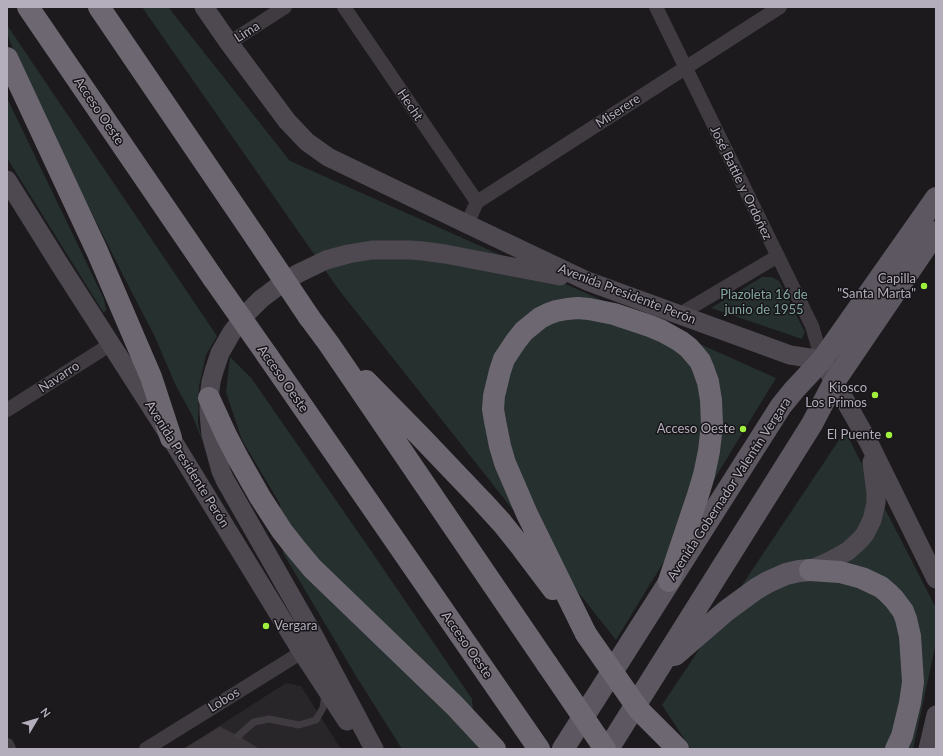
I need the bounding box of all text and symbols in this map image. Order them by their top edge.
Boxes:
street label: Lima [231,18,263,46]
street label: Acceso Oeste [71,74,127,148]
street label: Hecht [394,86,426,124]
street label: Miserere [593,91,643,131]
street label: José Battle y Ordoñez [707,124,775,242]
street label: Avenida Presidente Perón [556,260,698,328]
place label: Capilla "Santa Marta" [837,271,916,302]
marker: Capilla "Santa Marta" [919,281,929,291]
park label: Plazoleta 16 de junio de 1955 [720,287,808,318]
street label: Acceso Oeste [254,342,312,416]
street label: Navarro [36,358,82,396]
place label: Kiosco Los Primos [805,380,867,411]
marker: Kiosco Los Primos [870,390,880,400]
street label: Avenida Gobernador Valentín Vergara [664,395,794,583]
street label: Avenida Presidente Perón [142,398,232,530]
place label: Acceso Oeste [657,421,735,437]
marker: Acceso Oeste [738,424,748,434]
place label: El Puente [827,427,881,443]
marker: El Puente [884,430,894,440]
street label: Acceso Oeste [438,608,496,682]
place label: Vergara [274,618,318,634]
marker: Vergara [261,621,271,631]
street label: Lobos [206,684,242,716]
north arrow [16,700,56,740]
text: N [38,705,54,720]

